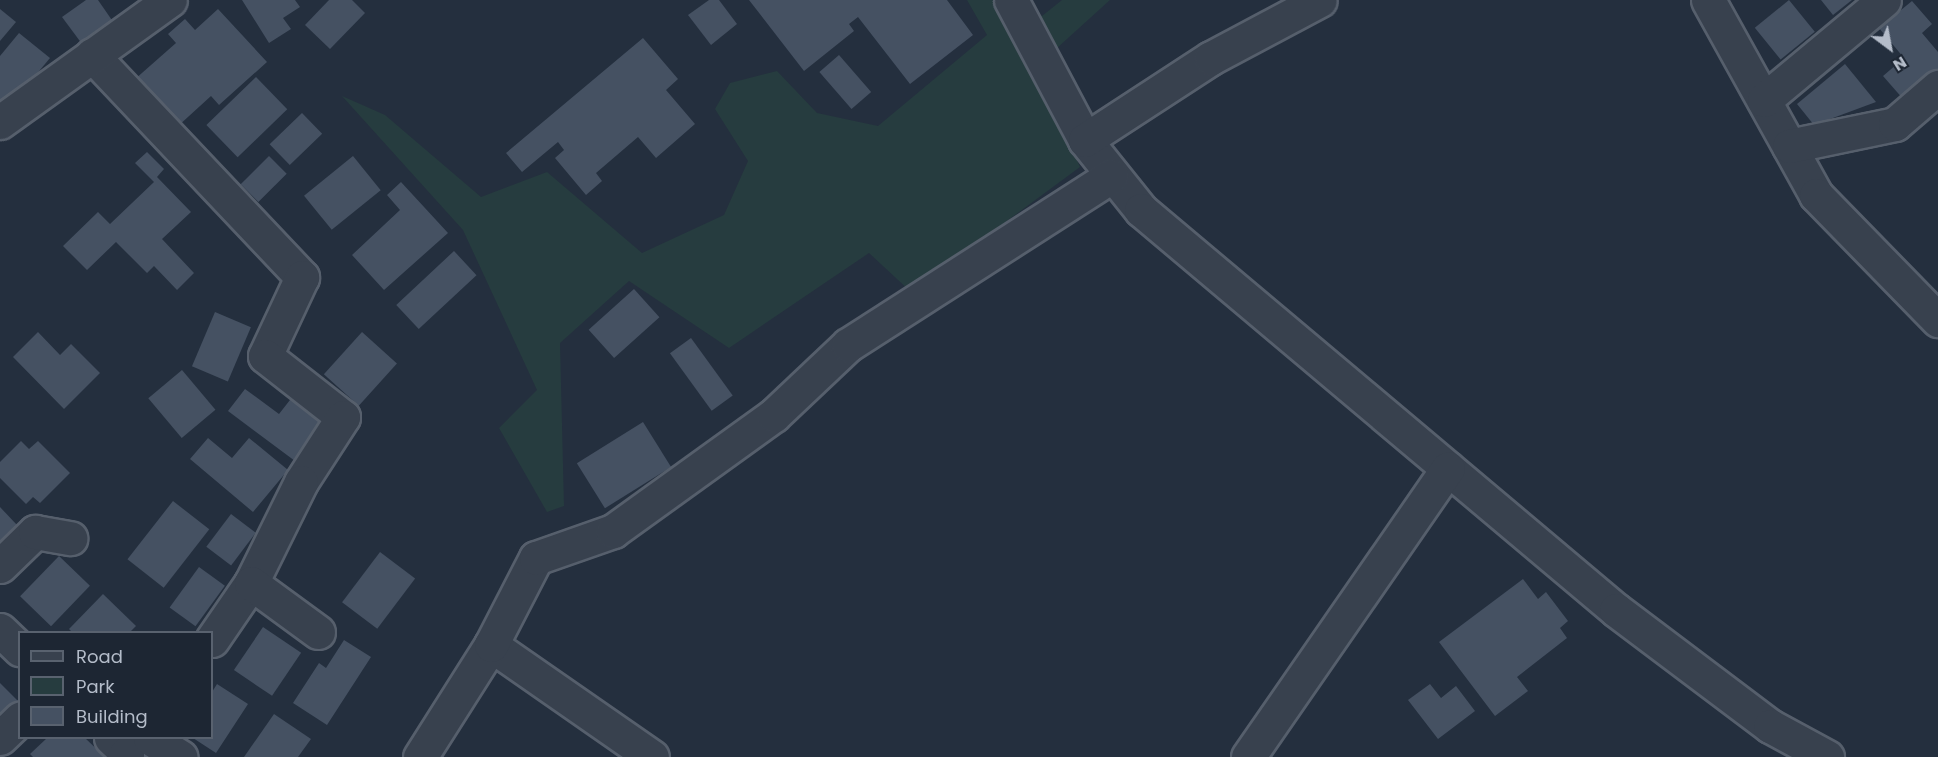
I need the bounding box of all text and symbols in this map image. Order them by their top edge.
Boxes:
north arrow [1860,18,1920,78]
text: N [1889,51,1911,77]
legend [18,631,213,739]
text: Road [76,644,123,669]
text: Park [76,674,115,699]
text: Building [76,704,148,729]

